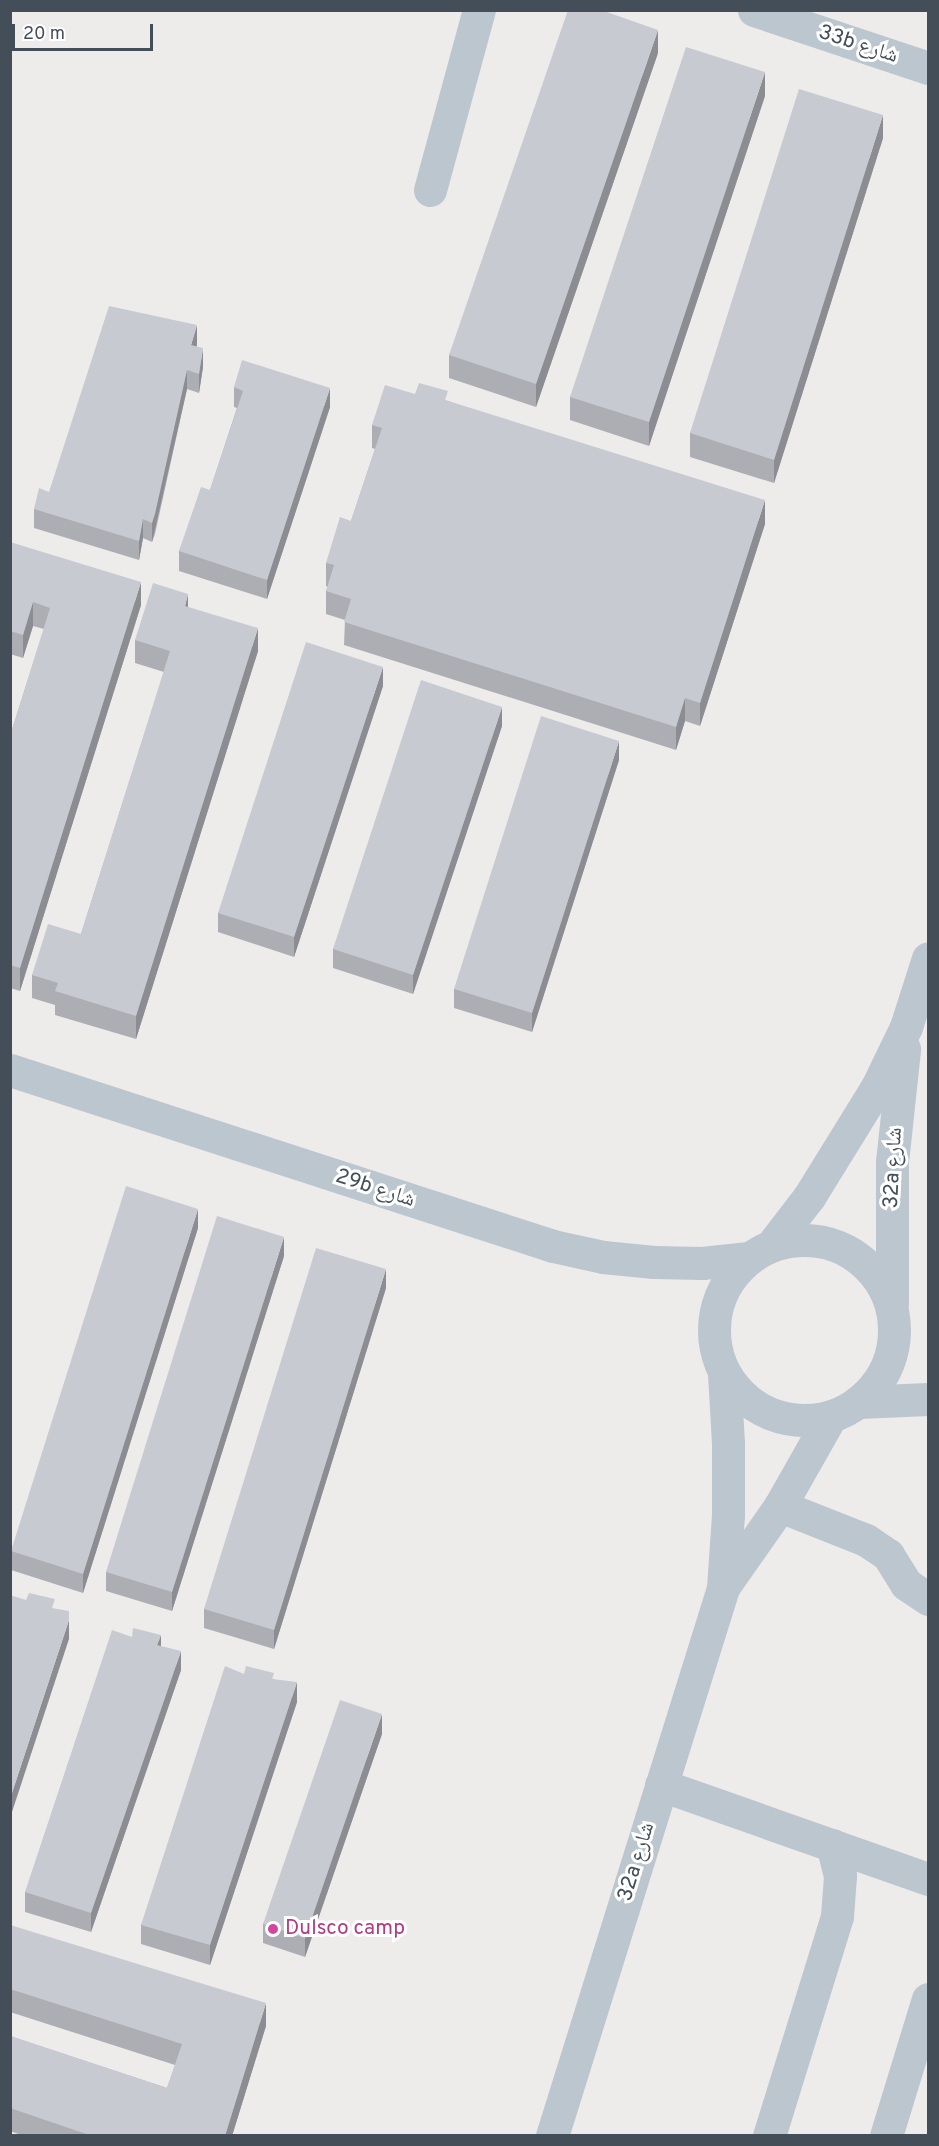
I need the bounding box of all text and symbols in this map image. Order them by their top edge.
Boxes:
scale bar [15,12,156,50]
street label: 33b شارع [815,20,901,70]
text: 20 m [23,23,65,46]
street label: 32a شارع [879,1127,909,1209]
street label: 29b شارع [332,1164,418,1214]
street label: 32a شارع [613,1820,661,1904]
place label: Dulsco camp [285,1916,405,1942]
marker: Dulsco camp [266,1922,280,1936]

